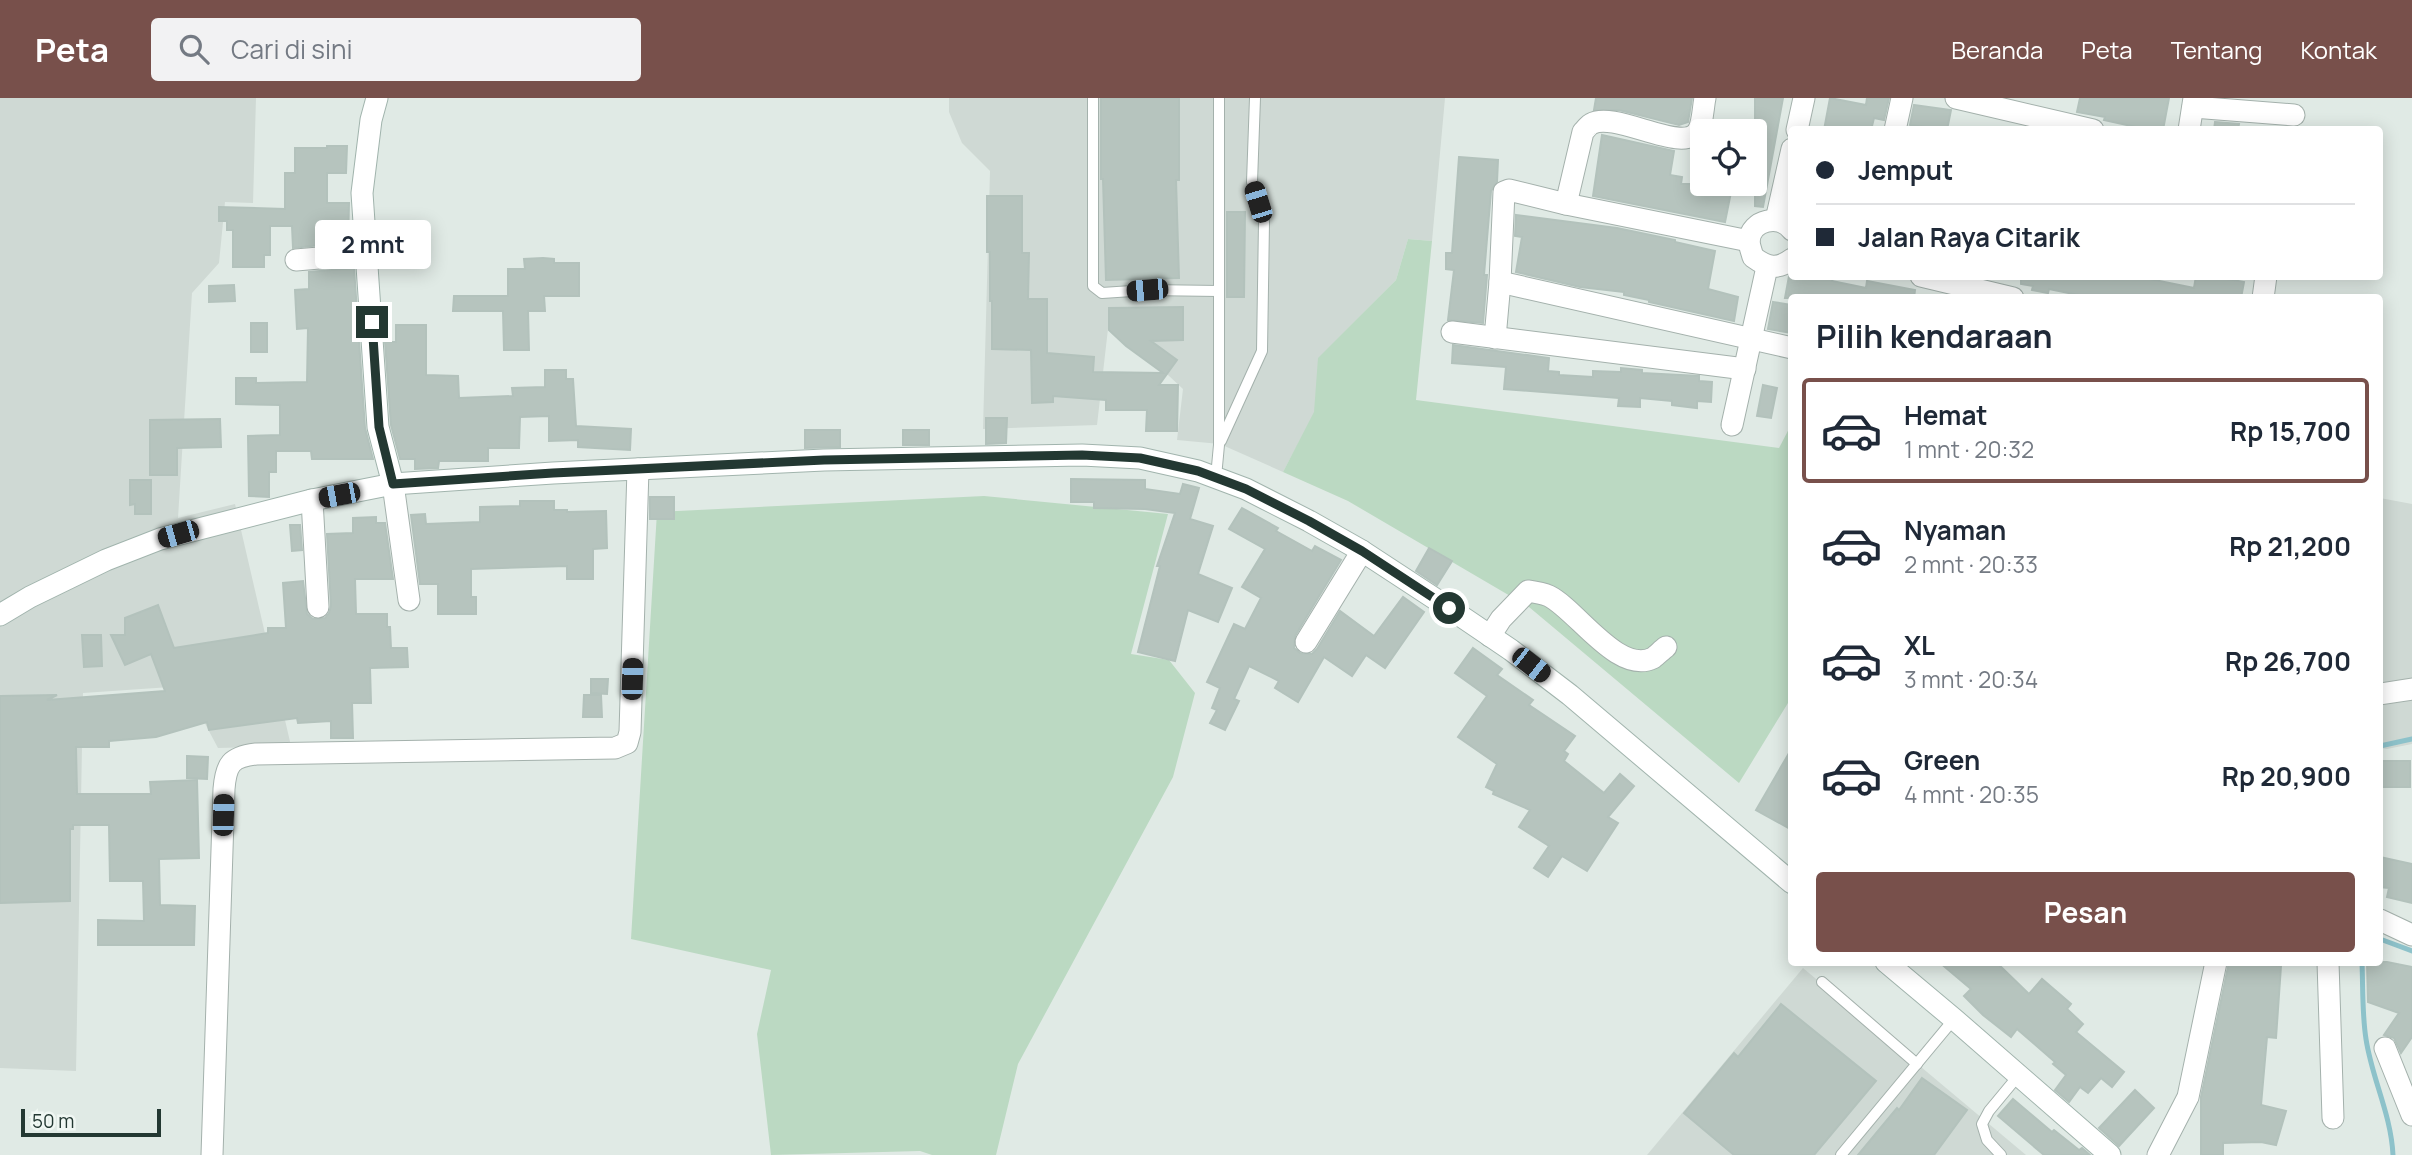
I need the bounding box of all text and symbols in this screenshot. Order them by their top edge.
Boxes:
search box [151,18,641,81]
text: Peta [35,27,109,72]
icon: search [175,30,213,68]
text: Cari di sini [231,31,353,67]
text: Beranda [1951,33,2043,66]
text: Peta [2081,33,2133,66]
text: Tentang [2171,33,2262,66]
text: Kontak [2300,33,2377,66]
map controls [1690,119,1767,196]
button: locate [1690,119,1767,196]
text: Jemput [1858,152,1953,188]
car [1242,179,1275,225]
text: Jalan Raya Citarik [1858,219,2080,255]
callout: 2 mnt [314,220,430,270]
text: 2 mnt [341,228,405,260]
car [1126,278,1169,302]
route end [356,306,388,338]
text: Pilih kendaraan [1816,314,2053,358]
text: Hemat [1904,397,1988,433]
icon: car [1820,399,1883,462]
text: Rp 15,700 [2230,413,2351,449]
text: 1 mnt · 20:32 [1904,433,2034,465]
car [317,481,362,509]
text: Nyaman [1904,512,2006,548]
icon: car [1820,514,1883,577]
car [155,518,202,550]
text: Rp 21,200 [2229,528,2351,564]
text: 2 mnt · 20:33 [1904,548,2038,580]
route start [1433,592,1465,624]
text: XL [1904,627,1935,663]
icon: car [1820,629,1883,692]
text: Rp 26,700 [2225,643,2351,679]
car [1508,644,1555,686]
car [621,658,644,700]
text: 3 mnt · 20:34 [1904,663,2038,695]
text: Green [1904,742,1980,778]
icon: car [1820,744,1883,807]
text: Rp 20,900 [2222,758,2351,794]
text: 4 mnt · 20:35 [1904,778,2039,810]
car [212,794,235,836]
button: Pesan [1816,872,2355,952]
scale bar [21,1106,161,1138]
text: 50 m [32,1108,74,1134]

